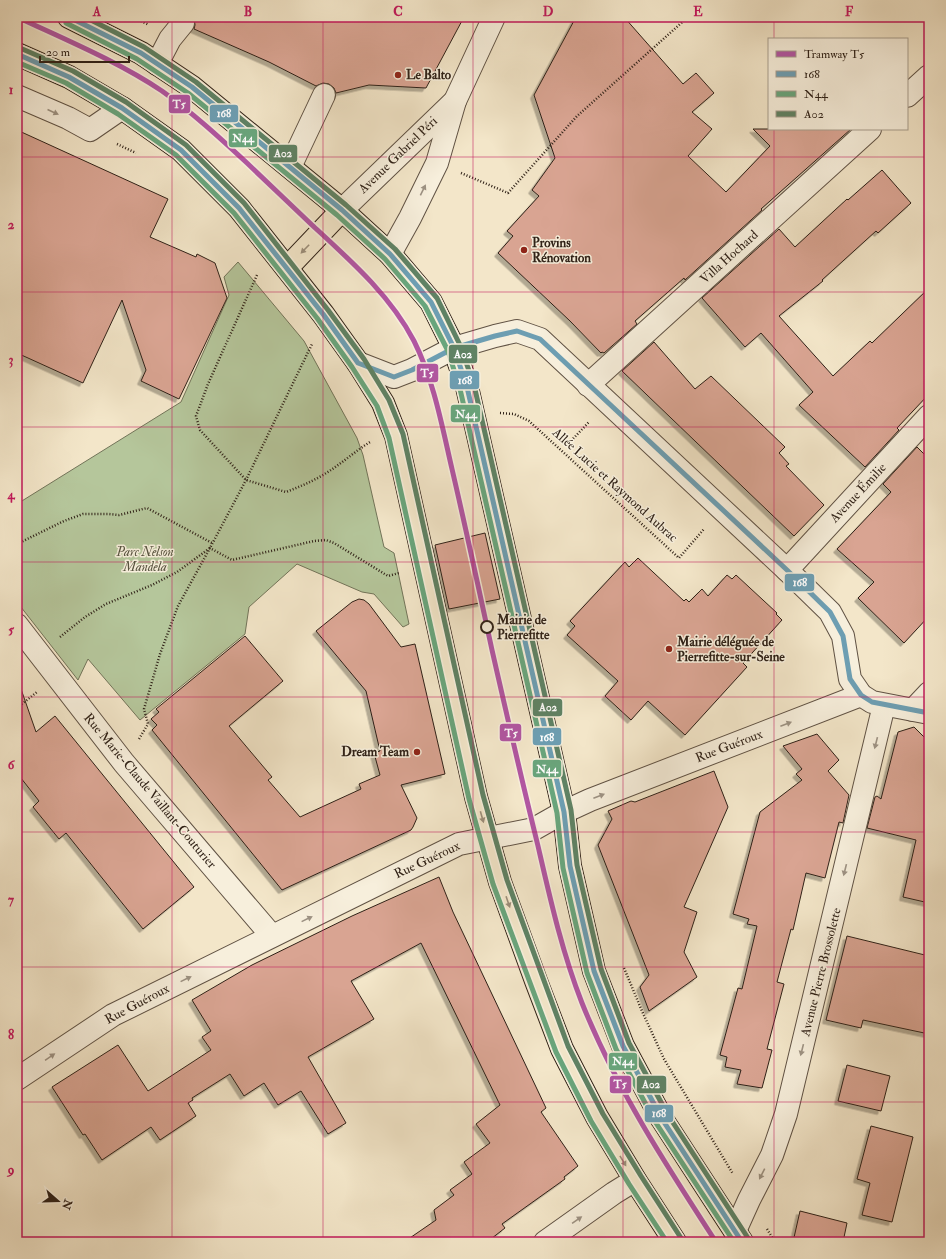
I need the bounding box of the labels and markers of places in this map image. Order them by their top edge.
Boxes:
place label: Le Balto [406,67,452,83]
marker: Le Balto [393,70,403,80]
place label: Provins Rénovation [532,235,591,266]
marker: Provins Rénovation [519,245,529,255]
place label: Mairie de Pierrefitte [496,612,550,643]
marker: Mairie de Pierrefitte [480,620,494,634]
place label: Mairie déléguée de Pierrefitte-sur-Seine [676,634,785,665]
marker: Mairie déléguée de Pierrefitte-sur-Seine [664,644,674,654]
place label: Dream Team [341,744,410,760]
marker: Dream Team [412,747,422,757]

